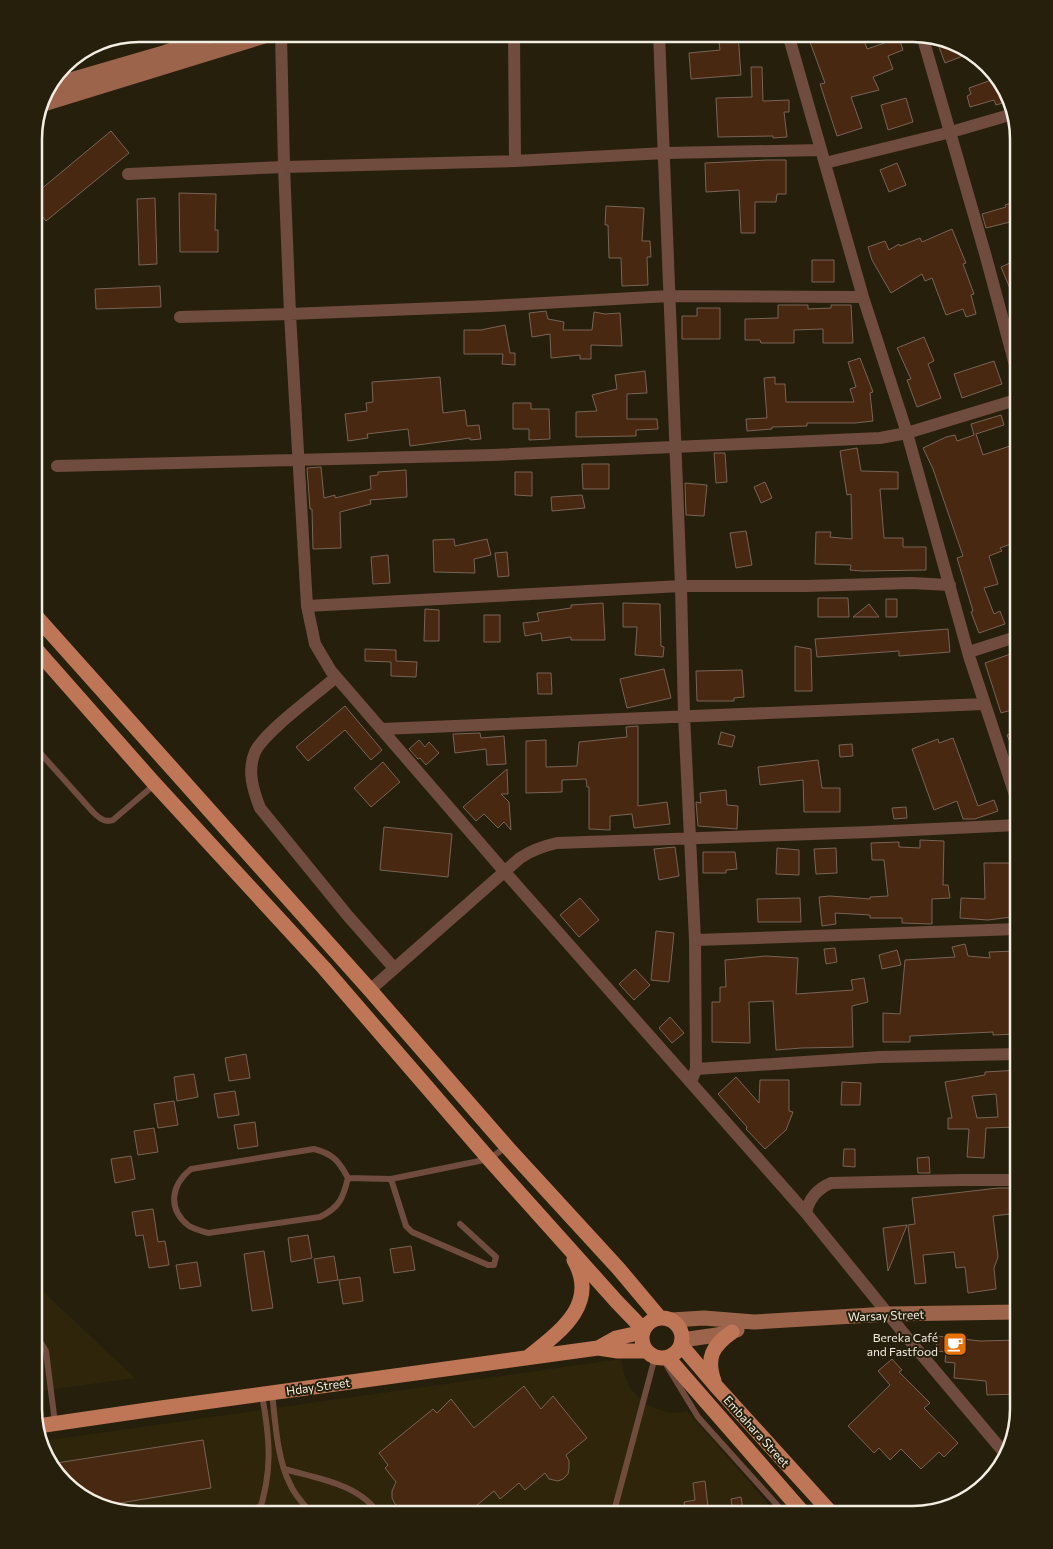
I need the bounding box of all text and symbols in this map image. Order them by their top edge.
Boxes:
street label: Warsay Street [848,1307,925,1323]
place label: Bereka Café and Fastfood [867,1330,938,1358]
cafe icon: Bereka Café and Fastfood [942,1331,968,1357]
street label: Hday Street [285,1375,351,1397]
street label: Embahara Street [721,1392,793,1470]

